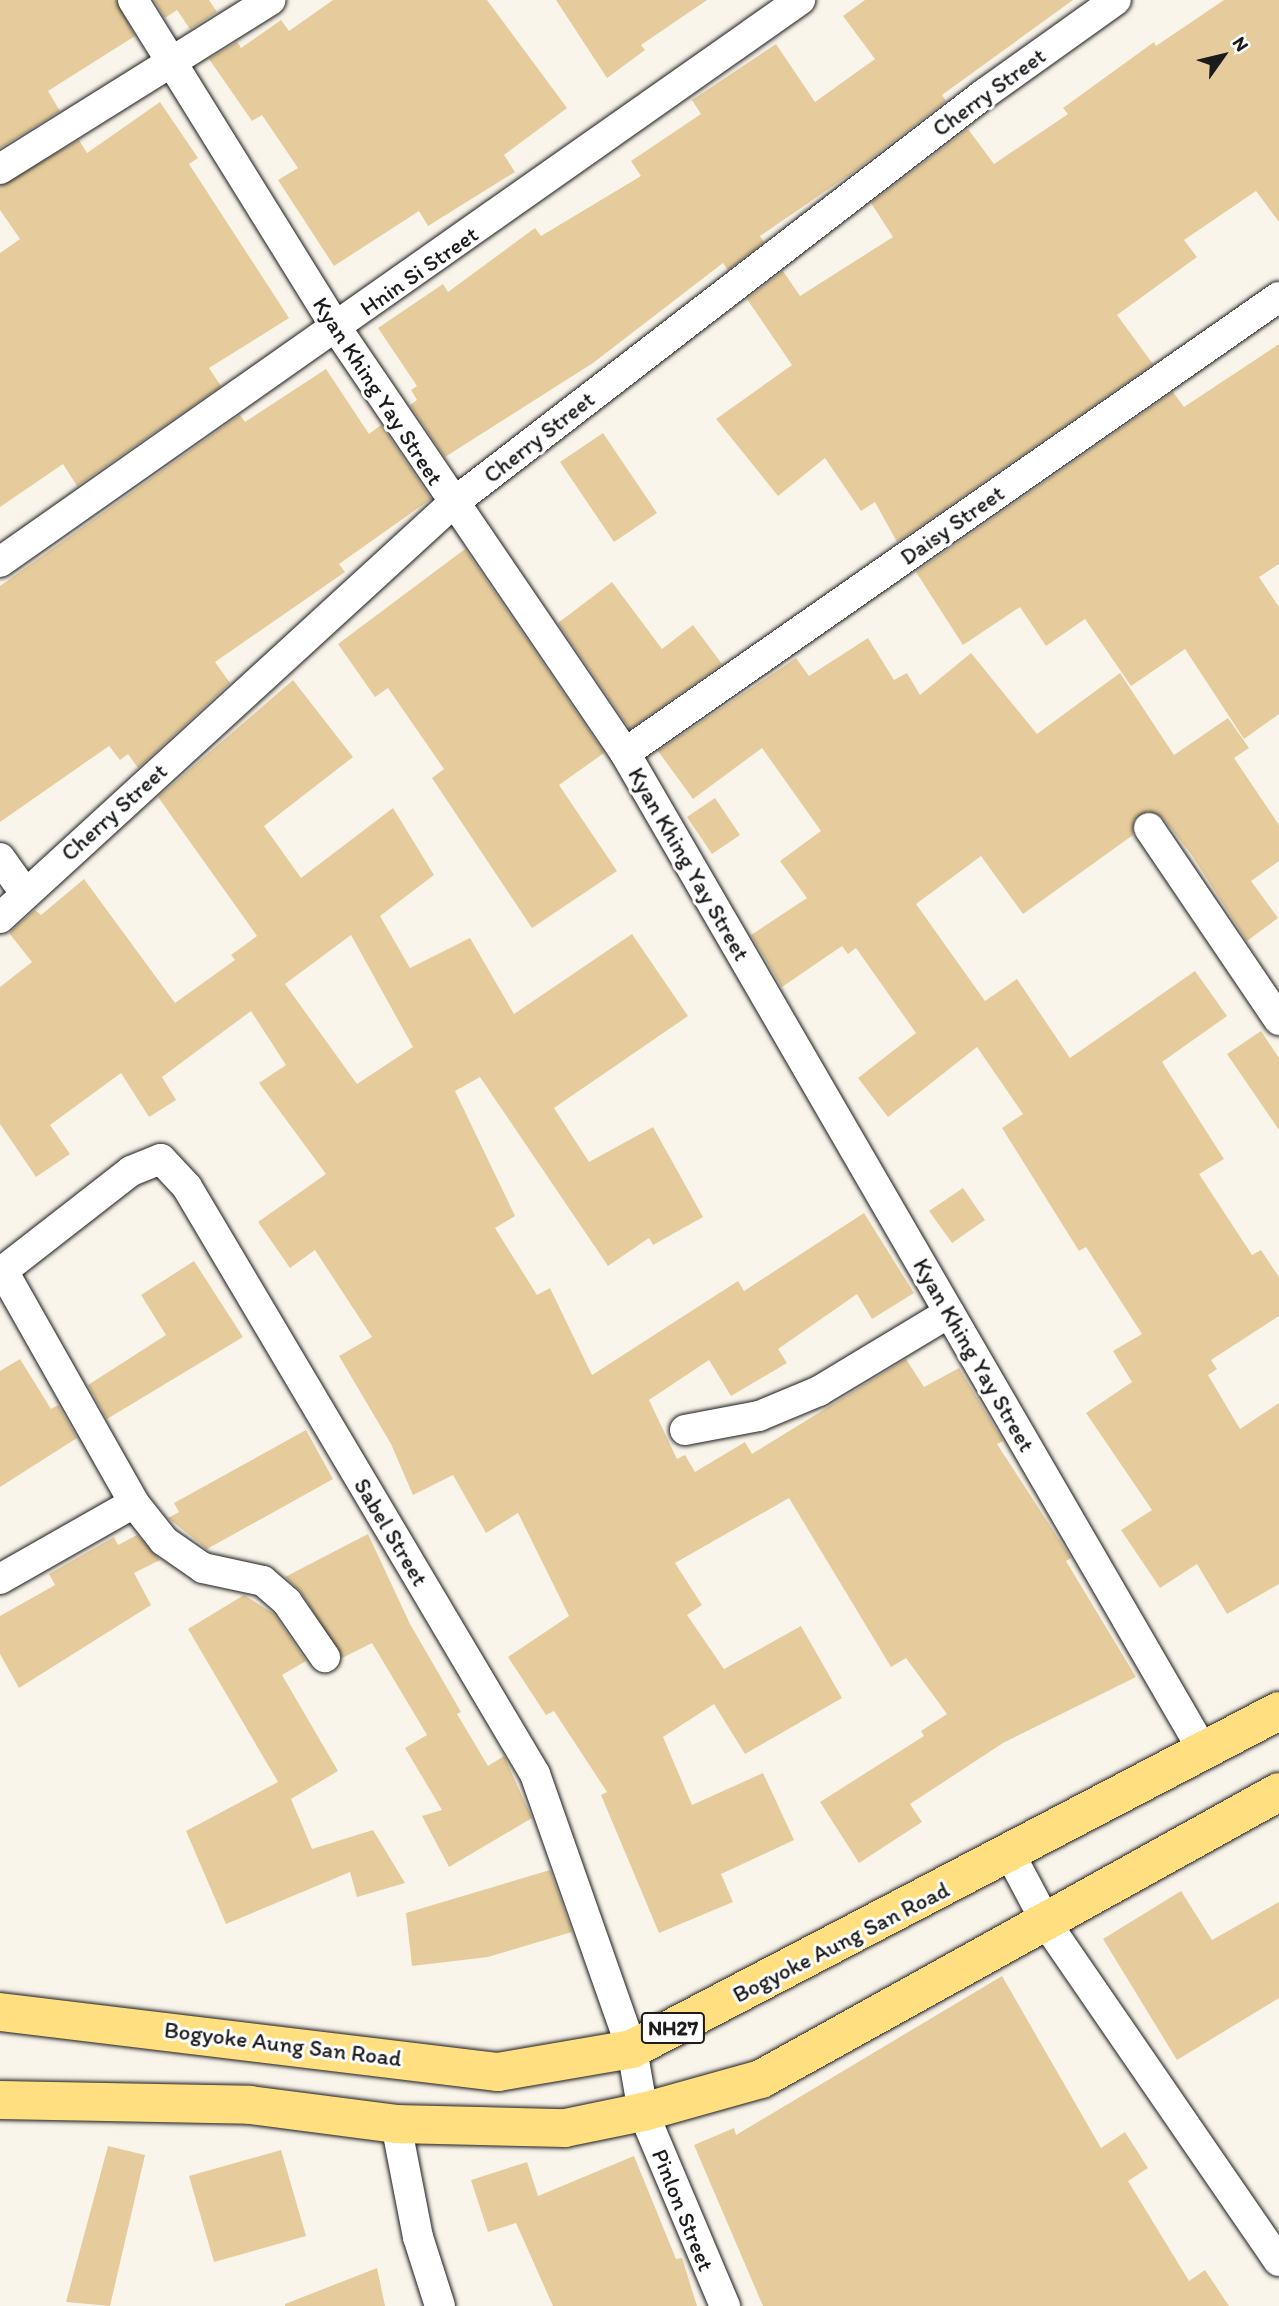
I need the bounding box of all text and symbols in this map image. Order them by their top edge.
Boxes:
north arrow [1188,21,1258,91]
text: N [1228,32,1254,56]
street label: Cherry Street [927,42,1051,142]
street label: Hnin Si Street [355,220,483,322]
street label: Kyan Khing Yay Street [307,293,449,489]
street label: Cherry Street [478,385,600,489]
street label: Daisy Street [895,479,1009,571]
street label: Cherry Street [55,757,173,867]
street label: Kyan Khing Yay Street [623,763,755,965]
street label: Kyan Khing Yay Street [908,1254,1040,1456]
street label: Sabel Street [348,1473,434,1591]
street label: Bogyoke Aung San Road [728,1876,954,2008]
road number: NH27 [640,2010,706,2046]
street label: Bogyoke Aung San Road [163,2016,403,2072]
street label: Pinlon Street [646,2145,720,2275]

